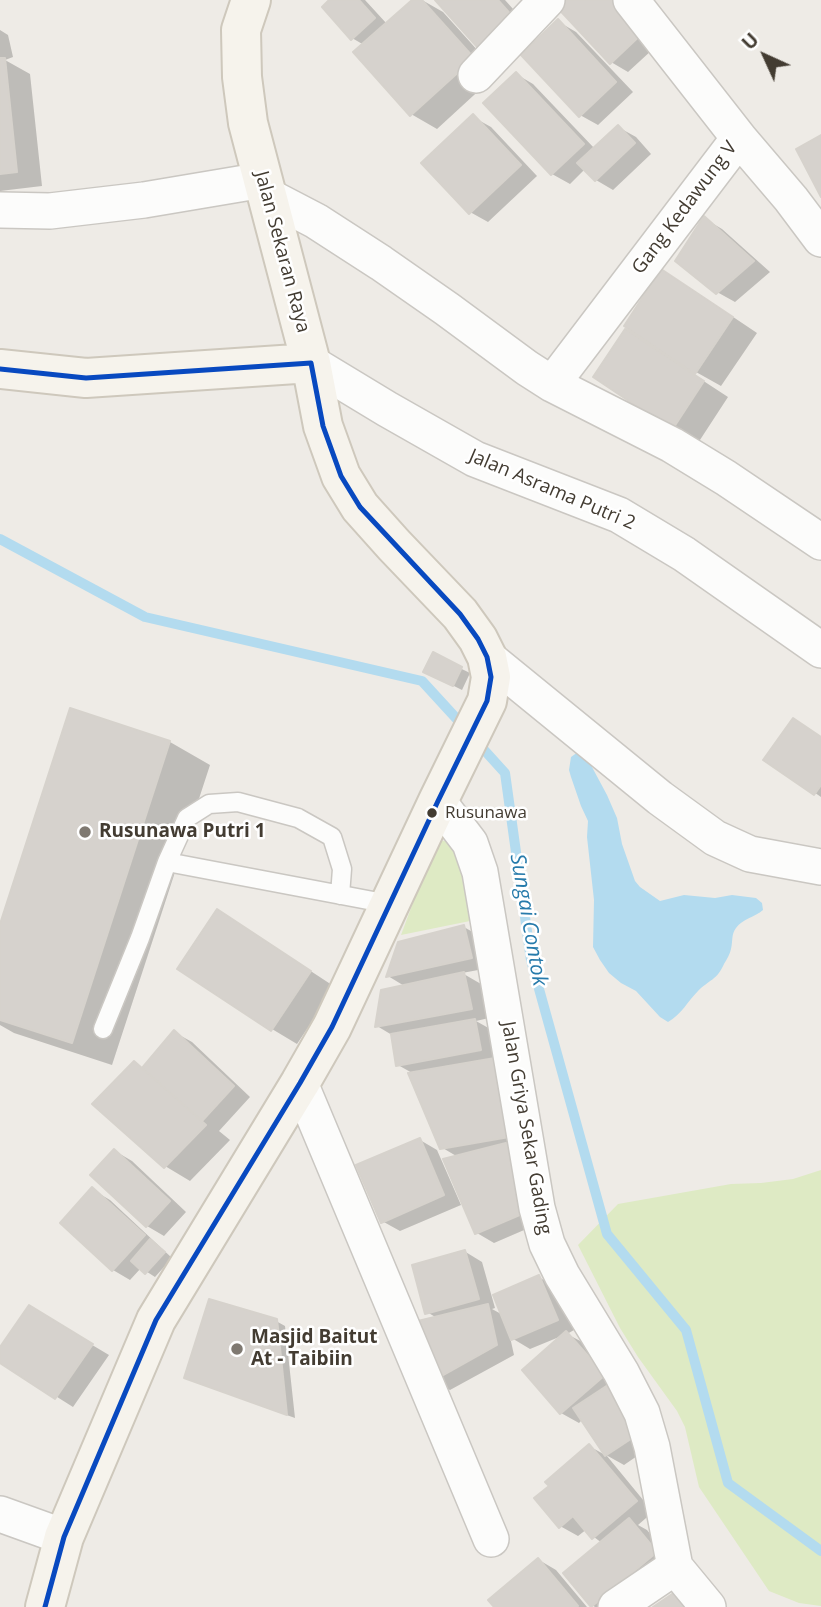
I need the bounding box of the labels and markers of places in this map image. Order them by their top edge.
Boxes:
place label: Rusunawa [445,803,527,823]
marker: Rusunawa [425,806,439,820]
place label: Rusunawa Putri 1 [99,821,265,843]
marker: Rusunawa Putri 1 [77,824,93,840]
place label: Masjid Baitut At - Taibiin [251,1327,377,1371]
marker: Masjid Baitut At - Taibiin [229,1341,245,1357]

